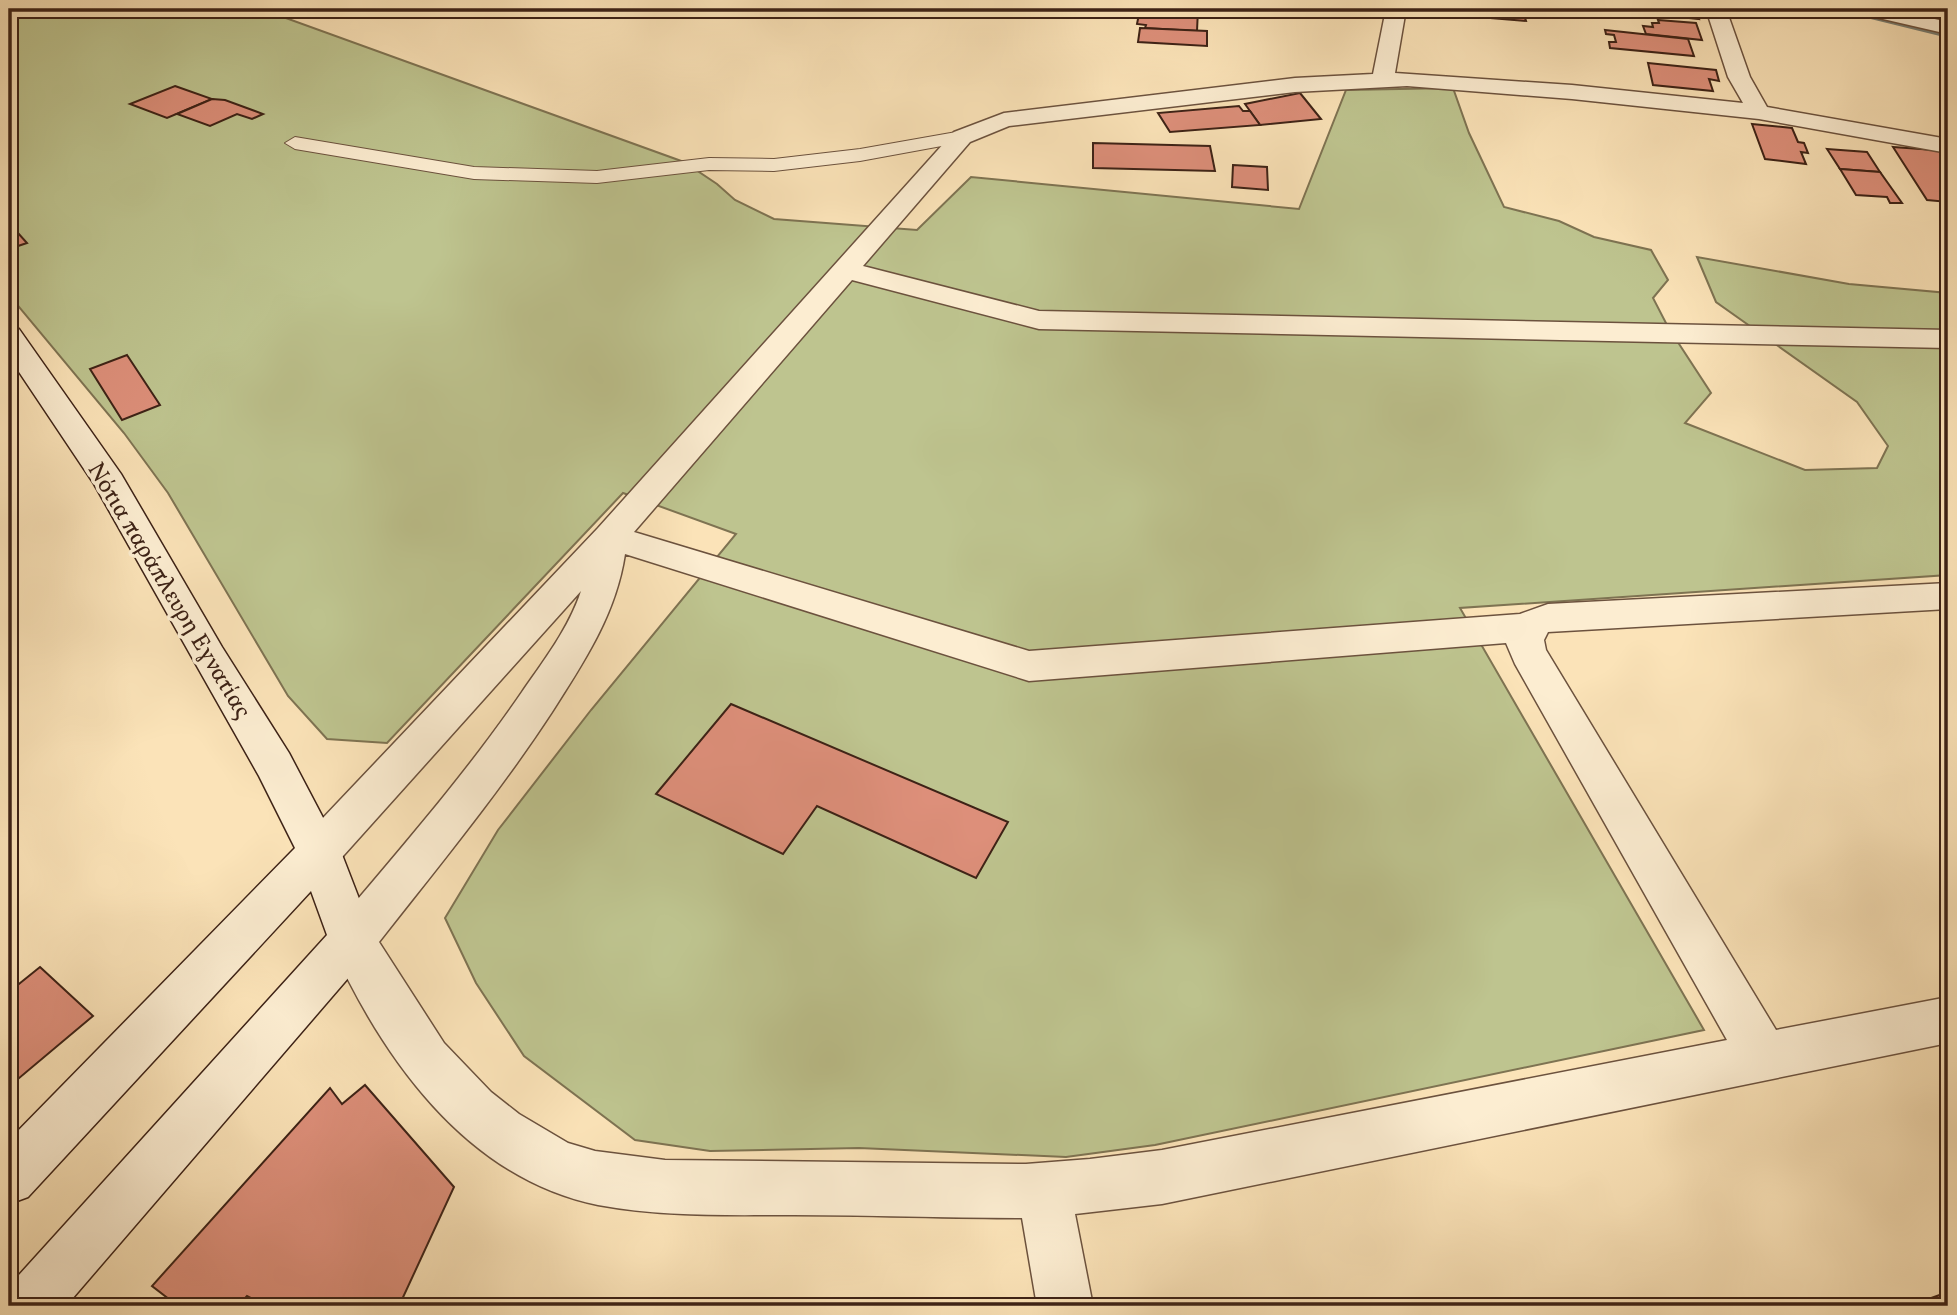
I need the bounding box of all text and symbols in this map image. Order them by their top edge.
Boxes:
street label: Νότια παράπλευρη Εγνατίας [78,456,258,726]

